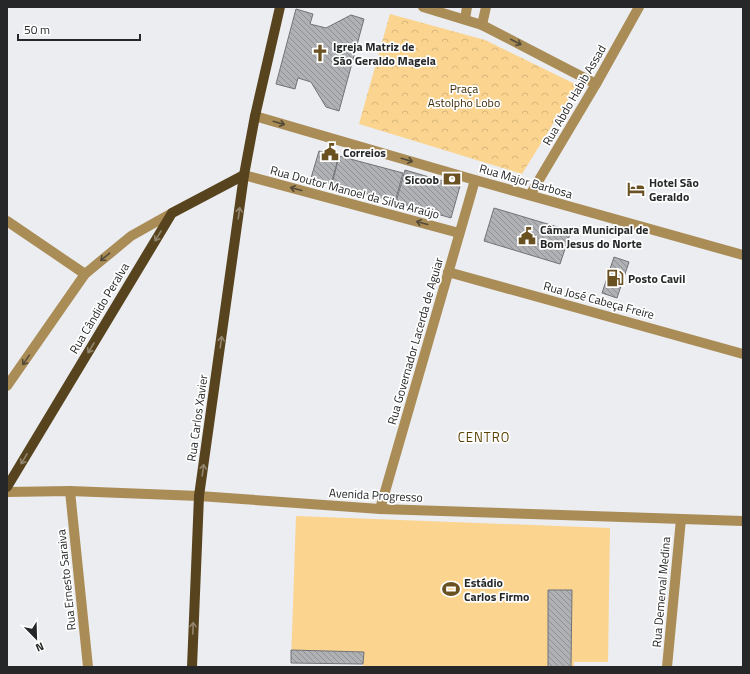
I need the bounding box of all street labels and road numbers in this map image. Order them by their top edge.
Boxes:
street label: Rua Abdo Habib Assad [537,41,611,149]
street label: Rua Major Barbosa [477,159,575,203]
street label: Rua Doutor Manoel da Silva Araújo [268,160,442,224]
street label: Rua Governador Lacerda de Aguiar [382,255,448,427]
street label: Rua Cândido Peralva [64,259,134,357]
street label: Rua José Cabeça Freire [541,276,657,324]
street label: Rua Carlos Xavier [181,373,213,463]
street label: Avenida Progresso [329,483,423,507]
street label: Rua Ernesto Saraiva [51,529,81,631]
street label: Rua Demerval Medina [647,536,675,648]

